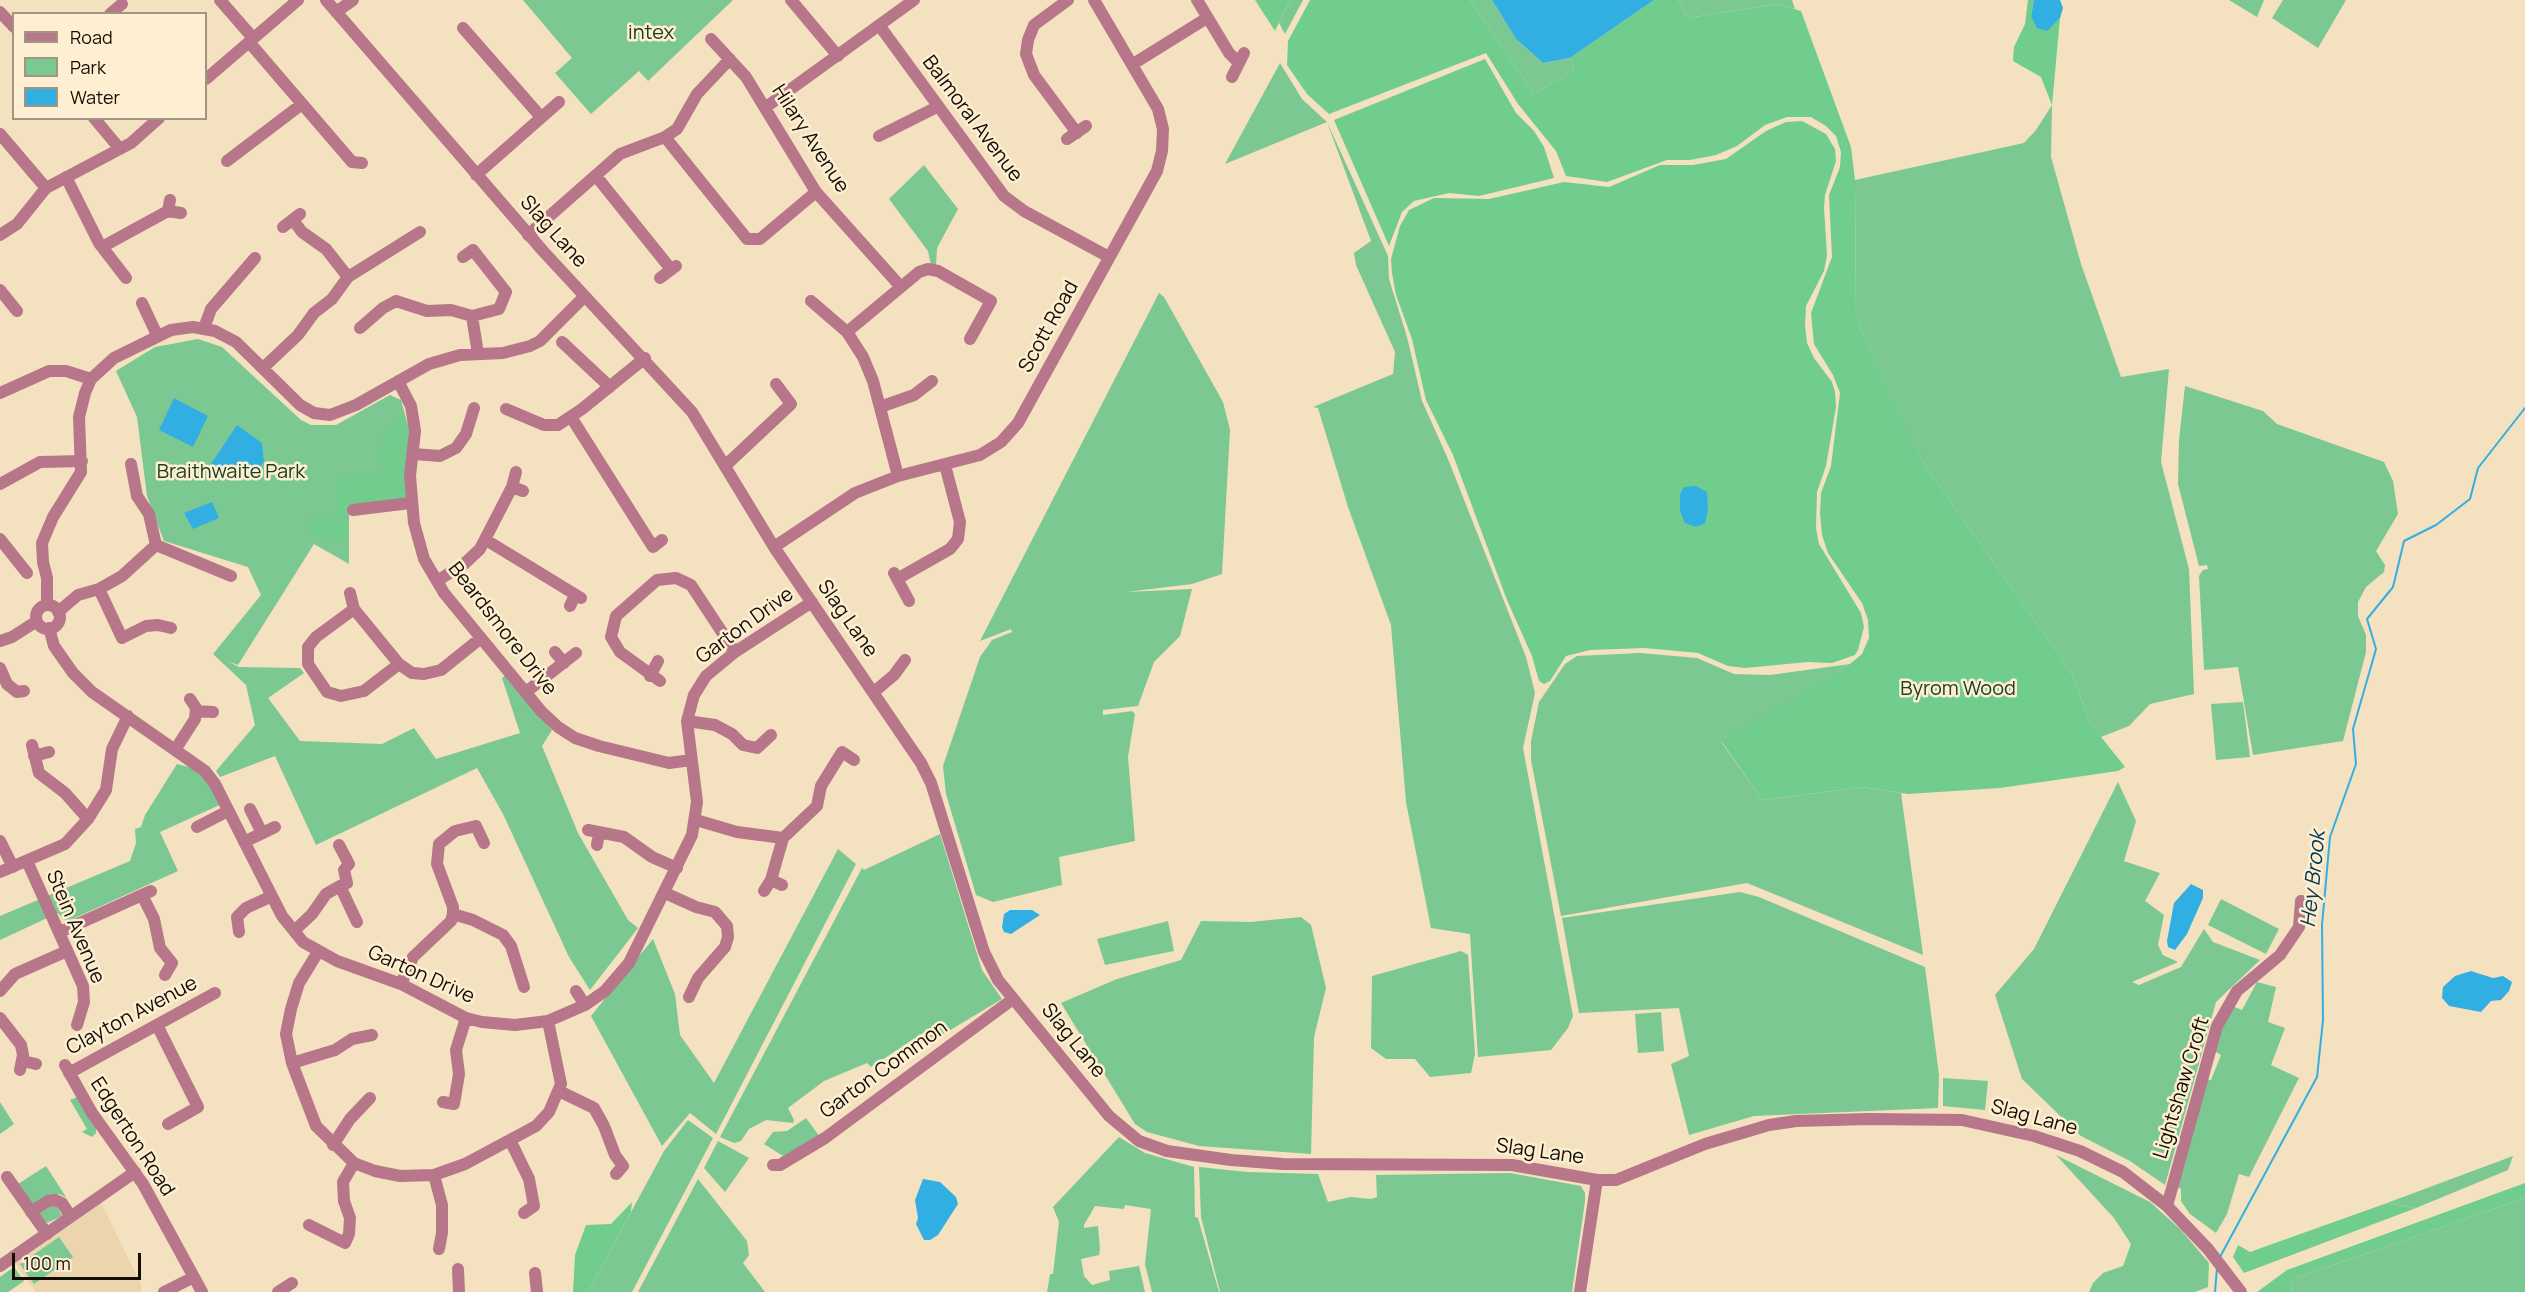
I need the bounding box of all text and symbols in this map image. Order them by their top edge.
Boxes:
legend [12,12,207,120]
park label: intex [628,21,674,45]
text: Road [70,25,113,49]
street label: Balmoral Avenue [917,51,1027,187]
text: Park [70,55,106,79]
street label: Hilary Avenue [766,80,854,198]
text: Water [70,85,120,109]
street label: Slag Lane [514,191,592,273]
street label: Scott Road [1014,277,1084,377]
park label: Braithwaite Park [157,460,305,484]
street label: Beardsmore Drive [443,558,561,700]
street label: Slag Lane [812,576,882,662]
street label: Garton Drive [692,583,798,669]
park label: Byrom Wood [1900,677,2016,701]
water label: Hey Brook [2296,829,2332,929]
street label: Stein Avenue [40,867,110,987]
street label: Garton Drive [364,941,478,1009]
street label: Clayton Avenue [63,971,201,1061]
street label: Slag Lane [1036,999,1110,1083]
street label: Lightshaw Croft [2149,1014,2215,1162]
street label: Garton Common [816,1016,952,1124]
street label: Edgerton Road [85,1073,179,1201]
street label: Slag Lane [1988,1095,2080,1141]
street label: Slag Lane [1494,1134,1586,1170]
scale bar [15,1241,144,1279]
text: 100 m [23,1251,71,1275]

